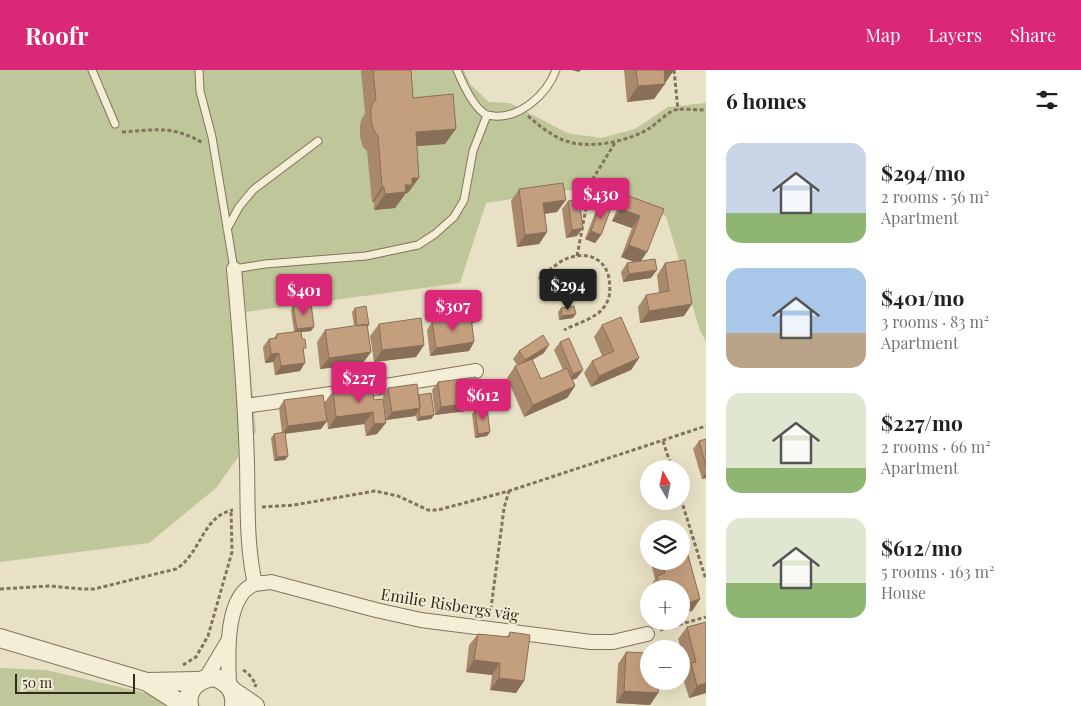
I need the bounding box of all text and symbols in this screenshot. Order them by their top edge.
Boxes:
text: Roofr [25,19,88,51]
text: Map [865,23,900,47]
text: Layers [928,23,982,47]
text: Share [1010,23,1056,47]
text: 6 homes [726,86,806,114]
icon: filters [1033,86,1061,114]
text: $294/mo [881,158,965,186]
icon: home [766,163,826,223]
pin: $430 [571,178,631,220]
text: $430 [583,183,619,204]
text: 2 rooms · 56 m² [881,186,989,207]
text: Apartment [881,207,959,228]
pin: $294 [538,268,598,311]
pin: $401 [274,274,334,316]
text: $294 [551,274,585,295]
text: $401 [287,279,321,300]
text: $401/mo [881,283,964,311]
icon: home [766,288,826,348]
pin: $307 [423,290,483,332]
text: $307 [436,295,470,316]
text: 3 rooms · 83 m² [881,311,989,332]
text: Apartment [881,332,959,353]
pin: $227 [329,362,389,404]
text: $227 [342,367,376,388]
pin: $612 [453,378,513,421]
text: $612 [467,384,499,405]
text: $227/mo [881,408,963,436]
icon: home [766,413,826,473]
text: 2 rooms · 66 m² [881,436,991,457]
text: Apartment [881,457,959,478]
north arrow [640,460,690,510]
map controls [640,460,690,690]
button: layers [640,520,690,570]
text: $612/mo [881,533,962,561]
icon: home [766,538,826,598]
text: 5 rooms · 163 m² [881,561,994,582]
button: + [640,580,690,630]
text: House [881,582,926,603]
street label: Emilie Risbergs väg [379,583,521,625]
button: − [640,640,690,690]
scale bar [15,671,135,694]
text: 50 m [22,673,52,692]

